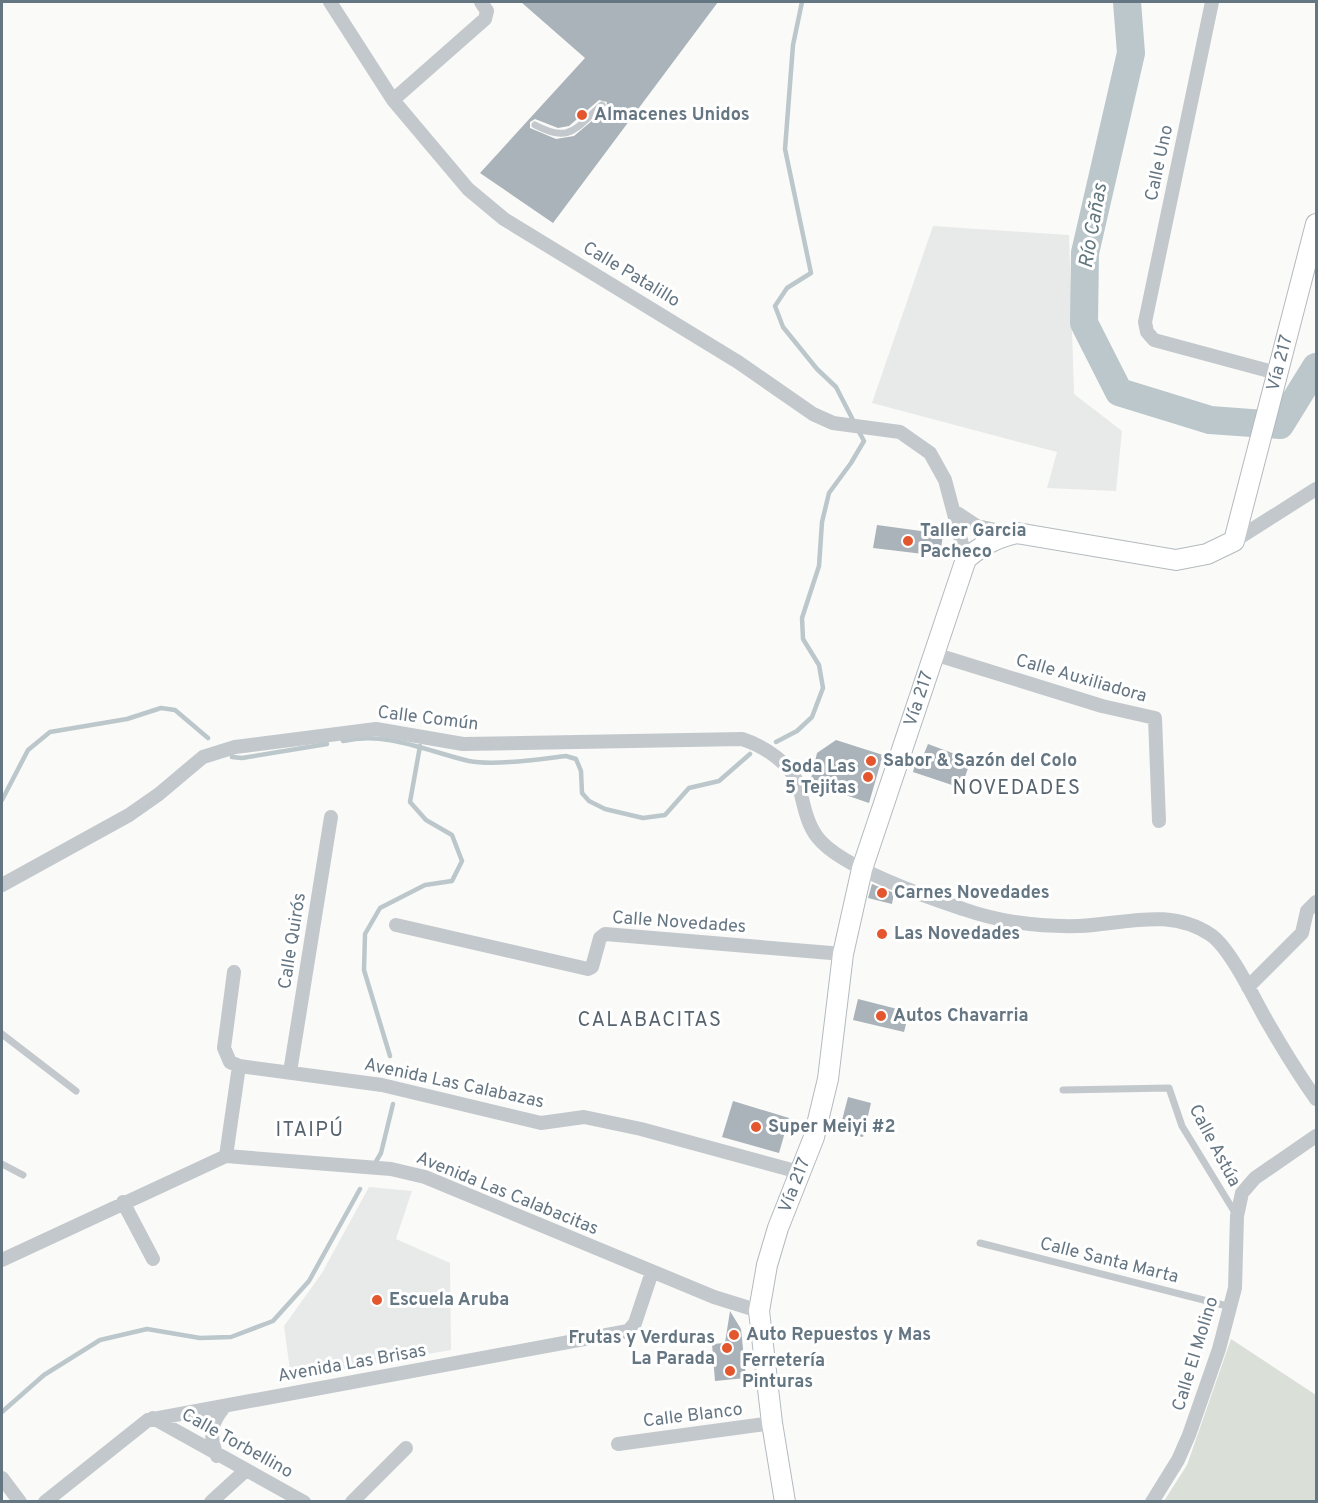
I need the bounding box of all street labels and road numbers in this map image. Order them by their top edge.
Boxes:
street label: Calle Uno [1141,123,1179,203]
street label: Calle Patalillo [578,237,684,313]
street label: Vía 217 [1262,333,1298,394]
street label: Calle Auxiliadora [1013,649,1149,709]
street label: Vía 217 [899,668,939,730]
street label: Calle Común [376,701,480,737]
street label: Calle Quirós [274,891,312,991]
street label: Calle Novedades [611,907,747,939]
street label: Avenida Las Calabazas [362,1054,546,1114]
street label: Calle Astúa [1183,1101,1245,1191]
street label: Avenida Las Calabacitas [413,1147,601,1241]
street label: Vía 217 [774,1155,816,1216]
street label: Calle Santa Marta [1037,1233,1181,1289]
street label: Calle El Molino [1168,1294,1224,1414]
street label: Avenida Las Brisas [276,1340,428,1388]
street label: Calle Blanco [642,1398,744,1434]
street label: Calle Torbellino [177,1404,297,1484]

